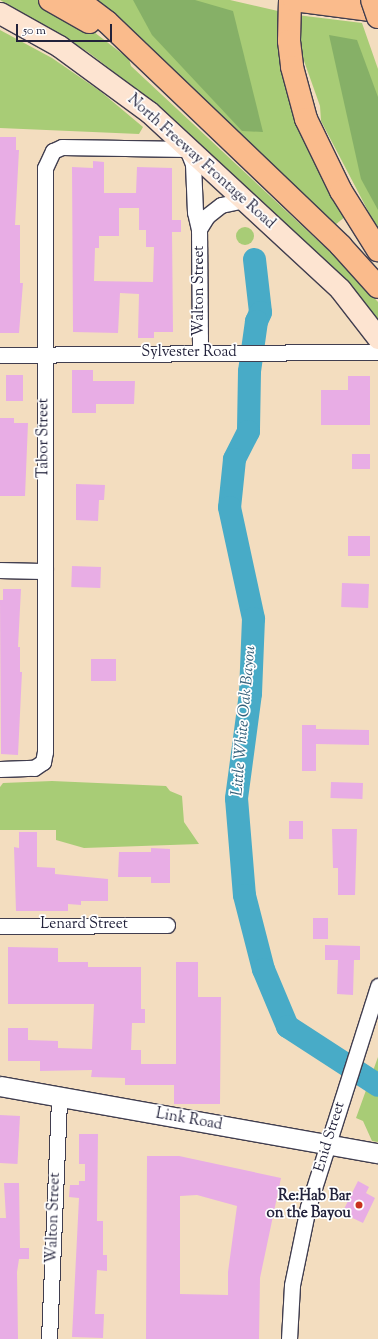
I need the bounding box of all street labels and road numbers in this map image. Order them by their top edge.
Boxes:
street label: North Freeway Frontage Road [123,91,279,233]
street label: Walton Street [191,246,209,336]
street label: Sylvester Road [141,344,237,362]
street label: Tabor Street [35,398,53,478]
street label: Lenard Street [40,916,128,934]
street label: Enid Street [311,1100,349,1174]
street label: Link Road [154,1105,224,1135]
street label: Walton Street [43,1172,65,1264]

